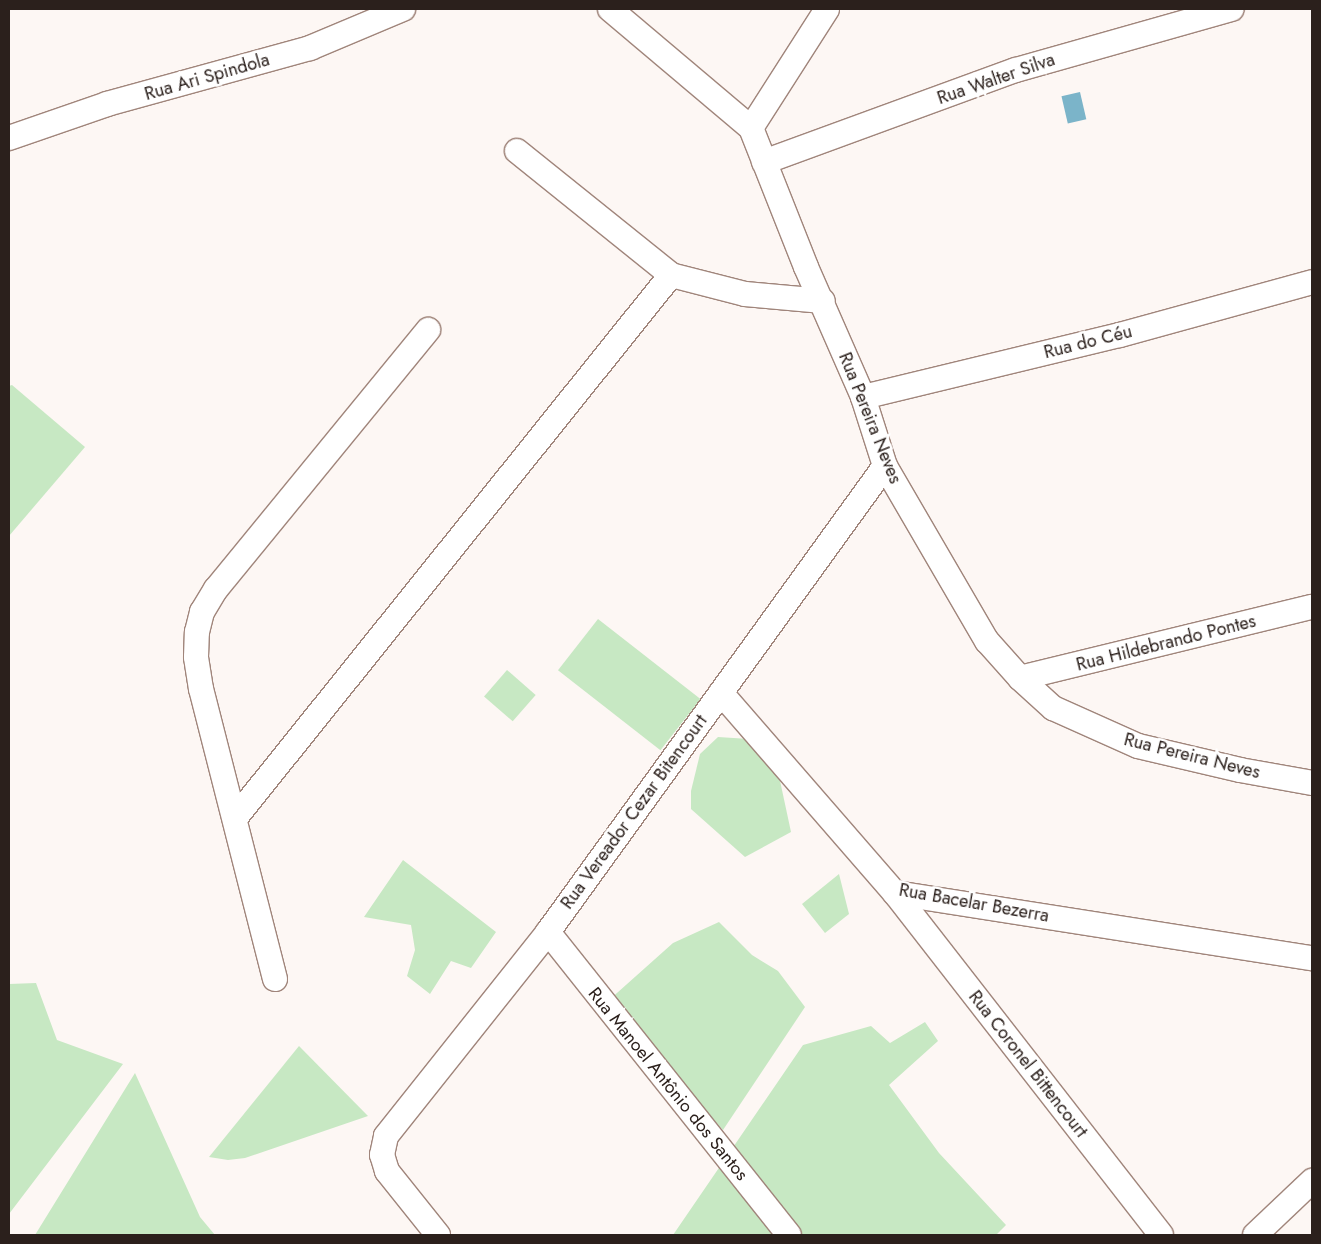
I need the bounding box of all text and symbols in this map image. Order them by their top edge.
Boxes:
street label: Rua Ari Spindola [142,49,272,105]
street label: Rua Walter Silva [934,49,1058,109]
street label: Rua do Céu [1042,321,1134,363]
street label: Rua Pereira Neves [834,349,906,487]
street label: Rua Hildebrando Pontes [1074,610,1258,676]
street label: Rua Vereador Cezar Bitencourt [556,711,712,913]
street label: Rua Pereira Neves [1122,729,1262,783]
street label: Rua Bacelar Bezerra [897,879,1051,927]
street label: Rua Manoel Antônio dos Santos [584,983,752,1185]
street label: Rua Coronel Bittencourt [964,986,1092,1142]

